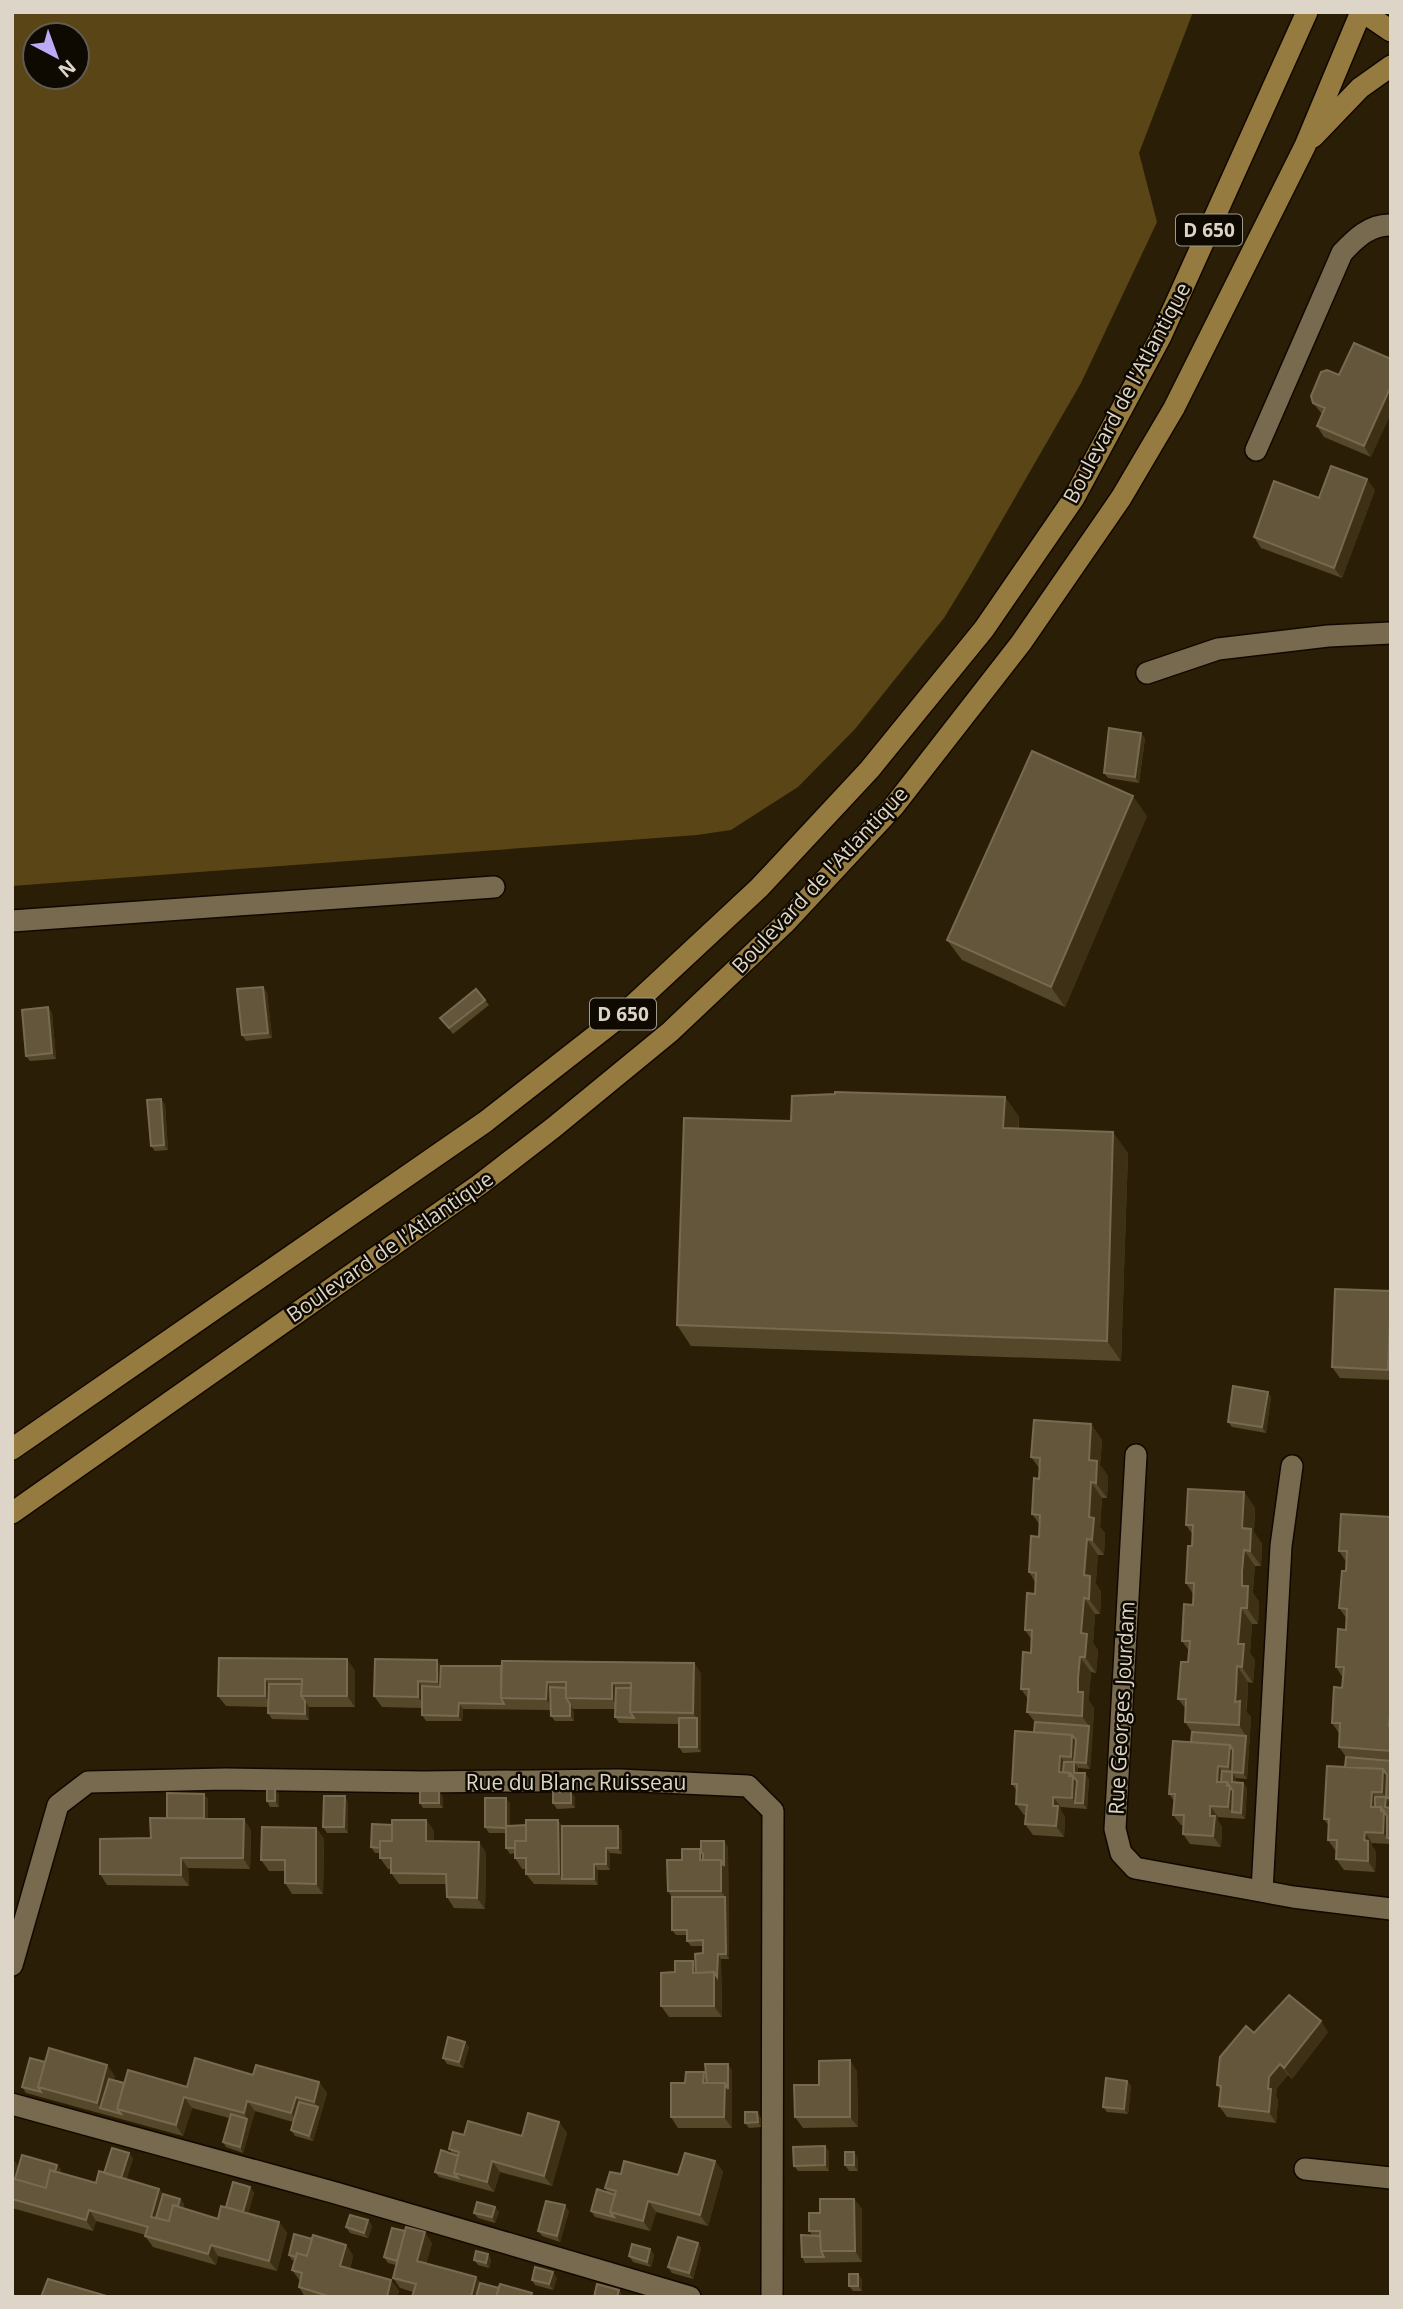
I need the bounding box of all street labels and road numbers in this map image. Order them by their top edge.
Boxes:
road number: D 650 [1176,214,1242,246]
street label: Boulevard de l'Atlantique [1056,277,1196,508]
street label: Boulevard de l'Atlantique [725,780,913,979]
road number: D 650 [590,998,656,1030]
street label: Boulevard de l'Atlantique [281,1164,498,1328]
street label: Rue Georges Jourdam [1101,1601,1141,1815]
street label: Rue du Blanc Ruisseau [466,1768,686,1796]

